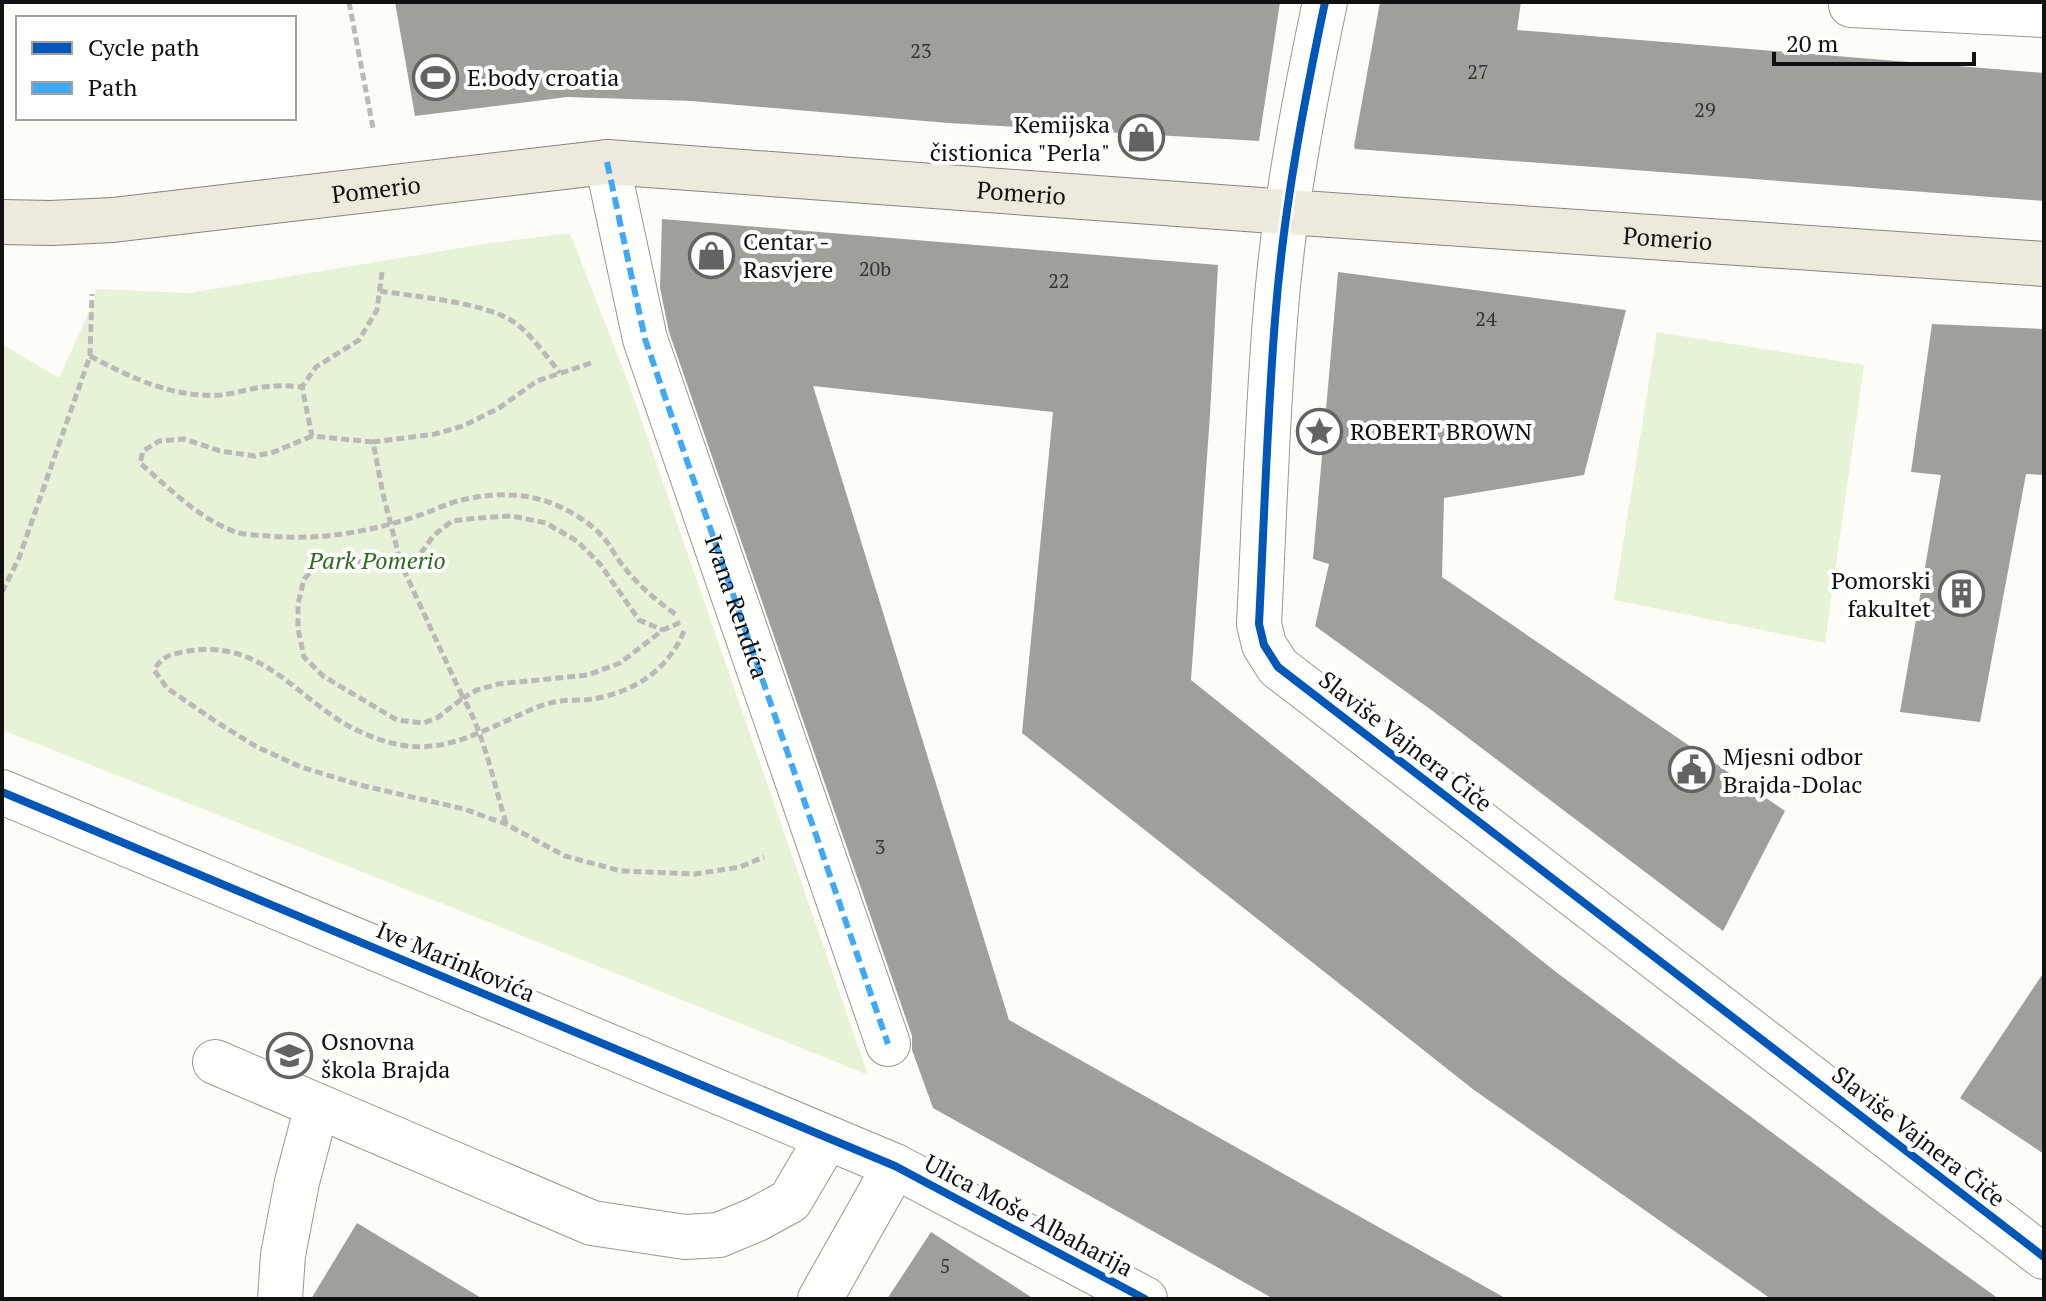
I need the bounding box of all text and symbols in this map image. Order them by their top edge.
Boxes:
legend [16,16,296,120]
scale bar [1774,16,1974,66]
text: 20 m [1786,27,1838,59]
text: Cycle path [88,31,199,63]
house number: 23 [910,37,932,64]
sports icon: E.body croatia [412,53,460,101]
house number: 27 [1467,58,1489,85]
place label: E.body croatia [467,61,619,93]
text: Path [88,71,137,103]
house number: 29 [1694,96,1716,123]
place label: Kemijska čistionica "Perla" [930,108,1110,168]
shop icon: Kemijska čistionica "Perla" [1117,114,1165,162]
street label: Pomerio [330,168,422,210]
street label: Pomerio [976,173,1067,212]
street label: Pomerio [1622,219,1713,257]
place label: Centar - Rasvjere [743,225,833,285]
shop icon: Centar - Rasvjere [688,231,736,279]
house number: 20b [859,255,891,282]
house number: 22 [1048,267,1070,294]
house number: 24 [1475,305,1497,332]
place icon: ROBERT BROWN [1295,407,1343,455]
place label: ROBERT BROWN [1350,415,1532,447]
street label: Ivana Rendića [698,530,777,683]
park label: Park Pomerio [307,544,446,576]
place label: Pomorski fakultet [1831,564,1931,624]
building icon: Pomorski fakultet [1938,570,1986,618]
street label: Slaviše Vajnera Čiče [1313,663,1499,819]
place label: Mjesni odbor Brajda-Dolac [1723,740,1863,800]
public building icon: Mjesni odbor Brajda-Dolac [1668,746,1716,794]
house number: 3 [875,833,885,860]
street label: Ive Marinkovića [372,913,540,1009]
place label: Osnovna škola Brajda [321,1025,450,1085]
school or university icon: Osnovna škola Brajda [266,1031,314,1079]
street label: Slaviše Vajnera Čiče [1826,1058,2012,1214]
street label: Ulica Moše Albaharija [919,1146,1139,1284]
house number: 5 [940,1252,950,1279]

